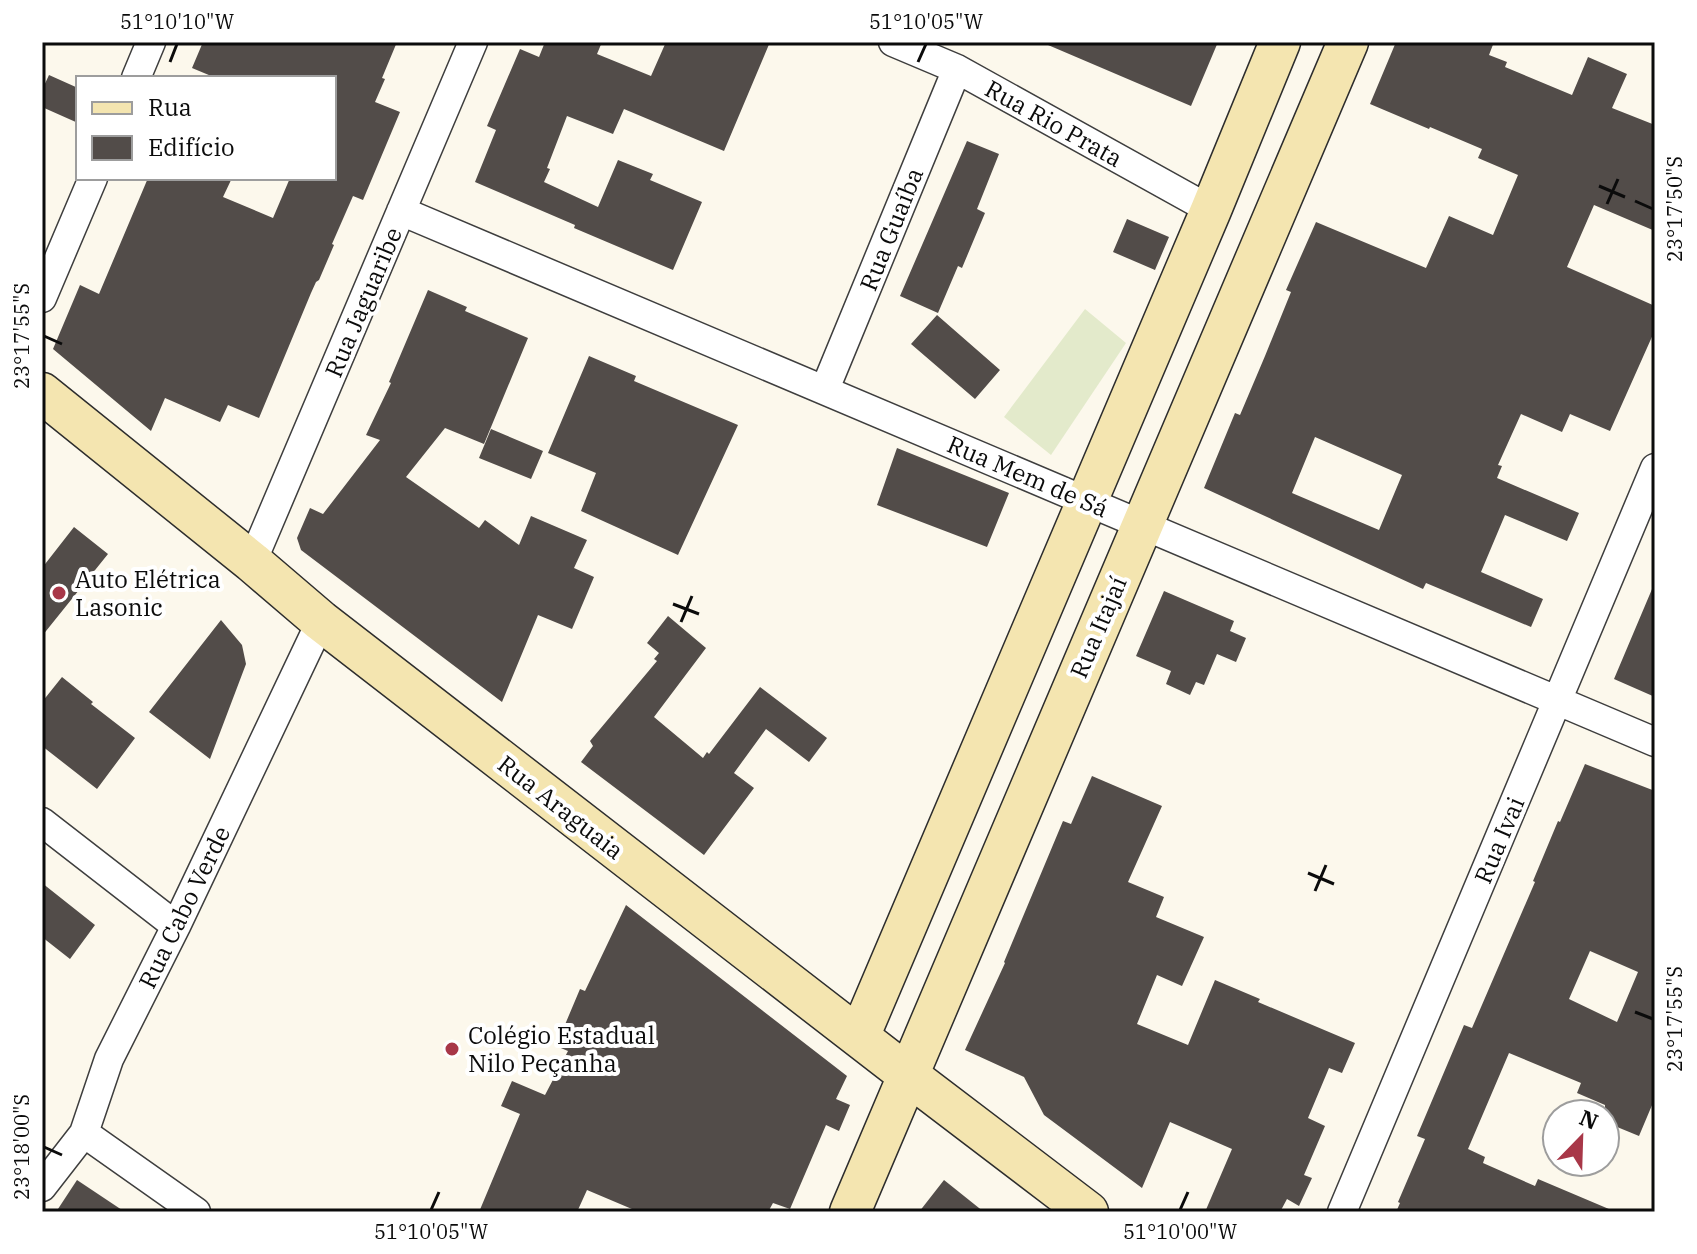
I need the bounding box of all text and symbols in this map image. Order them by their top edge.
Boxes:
text: 51°10'10"W [120,8,234,35]
text: 51°10'05"W [869,8,983,35]
street label: Rua Rio Prata [980,72,1128,174]
legend [76,76,336,180]
text: Rua [148,91,192,123]
text: Edifício [148,131,235,163]
text: 23°17'50"S [1661,156,1688,262]
street label: Rua Guaíba [852,163,930,295]
street label: Rua Jaguaribe [317,222,409,382]
text: 23°17'55"S [8,283,35,389]
street label: Rua Mem de Sá [943,428,1113,524]
place label: Auto Elétrica Lasonic [75,563,221,623]
street label: Rua Itajaí [1062,571,1134,683]
marker: Auto Elétrica Lasonic [50,584,68,602]
street label: Rua Araguaia [492,748,630,866]
street label: Rua Ivai [1466,792,1532,888]
street label: Rua Cabo Verde [131,820,237,994]
text: 23°17'55"S [1661,966,1688,1072]
place label: Colégio Estadual Nilo Peçanha [468,1019,655,1079]
marker: Colégio Estadual Nilo Peçanha [443,1040,461,1058]
text: 23°18'00"S [8,1094,35,1200]
north arrow [1541,1098,1621,1178]
text: N [1575,1102,1603,1136]
text: 51°10'05"W [374,1218,488,1245]
text: 51°10'00"W [1123,1218,1237,1245]

